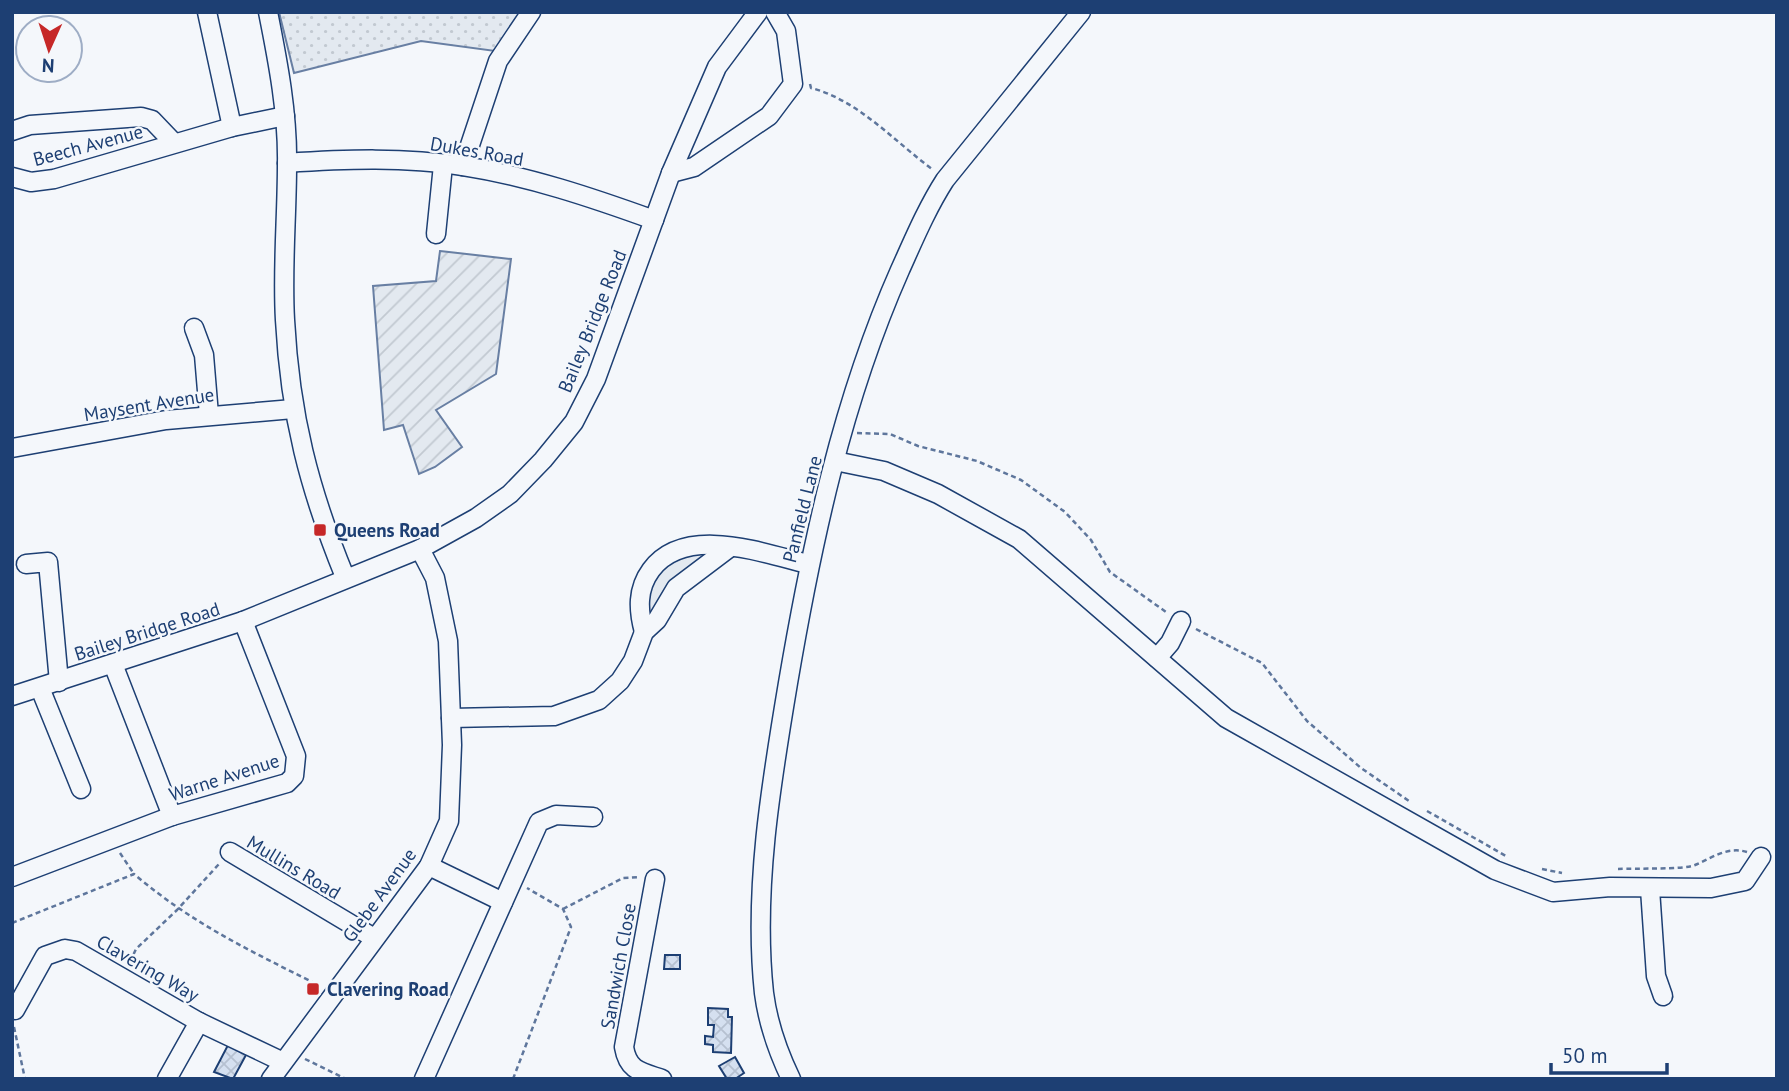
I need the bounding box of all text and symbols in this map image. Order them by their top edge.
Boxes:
north arrow [14,14,84,84]
text: N [41,54,55,78]
street label: Beech Avenue [30,119,146,171]
street label: Dukes Road [428,131,526,171]
street label: Bailey Bridge Road [552,246,632,396]
street label: Maysent Avenue [82,382,216,426]
street label: Panfield Lane [777,453,827,565]
place label: Queens Road [334,518,440,542]
marker: Queens Road [312,522,328,538]
street label: Bailey Bridge Road [71,596,223,666]
street label: Warne Avenue [166,748,282,806]
street label: Mullins Road [243,830,345,904]
street label: Glebe Avenue [337,843,421,947]
street label: Sandwich Close [595,901,641,1031]
street label: Clavering Way [92,929,204,1007]
place label: Clavering Road [327,977,449,1001]
marker: Clavering Road [305,981,321,997]
scale bar [1551,1032,1666,1076]
text: 50 m [1562,1042,1608,1069]

